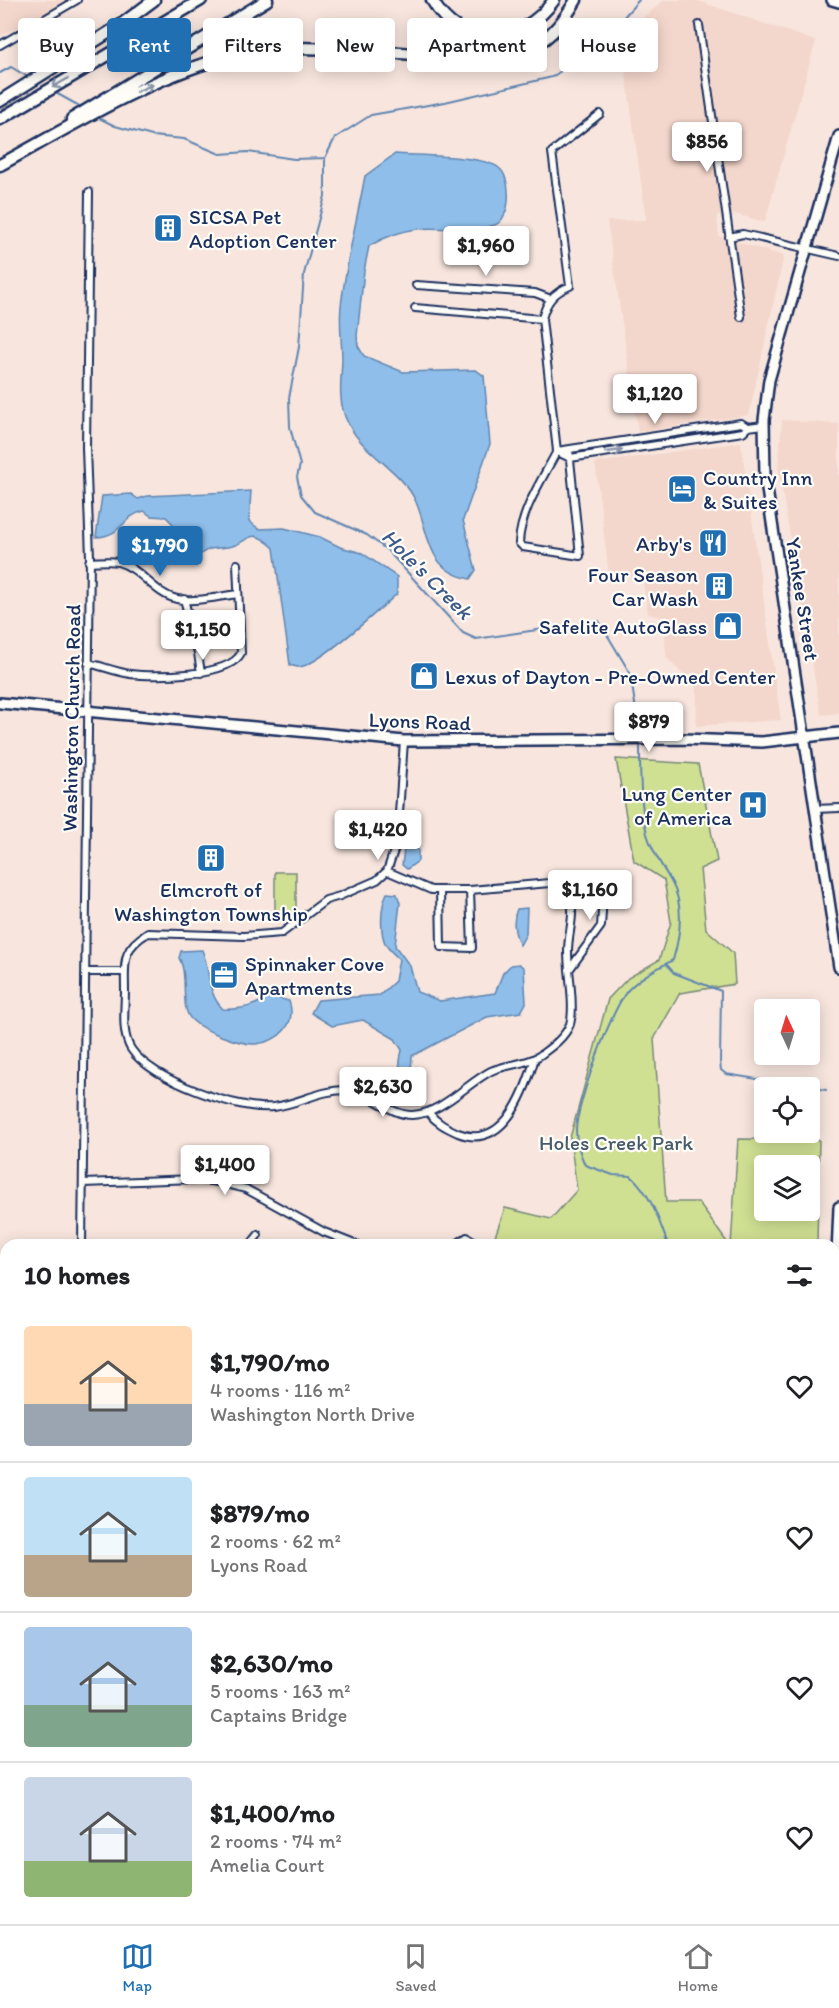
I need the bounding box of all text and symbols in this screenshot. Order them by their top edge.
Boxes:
chip: Buy [18,18,95,72]
chip: Rent [107,18,191,72]
chip: Filters [203,18,303,72]
chip: New [315,18,395,72]
chip: Apartment [407,18,547,72]
chip: House [559,18,658,72]
one-way arrow [52,77,69,89]
one-way arrow [136,82,154,93]
pin: $856 [671,122,743,173]
text: $856 [686,129,728,153]
place label: SICSA Pet Adoption Center [189,204,337,253]
building icon: SICSA Pet Adoption Center [152,212,184,244]
pin: $1,960 [437,226,535,277]
text: $1,960 [457,233,515,257]
pin: $1,120 [606,374,704,425]
text: $1,120 [627,381,683,405]
one-way arrow [604,446,623,457]
place label: Country Inn & Suites [703,465,812,514]
hotel icon: Country Inn & Suites [666,473,698,505]
water label: Hole's Creek [376,523,479,626]
pin: $1,790 [111,526,209,577]
restaurant icon: Arby's [697,527,729,559]
place label: Arby's [636,531,692,556]
text: $1,790 [132,533,188,557]
street label: Yankee Street [781,535,825,663]
place label: Four Season Car Wash [588,562,698,611]
building icon: Four Season Car Wash [703,570,735,602]
street label: Washington Church Road [57,604,85,832]
pin: $1,150 [154,610,252,661]
shop icon: Safelite AutoGlass [712,610,744,642]
place label: Safelite AutoGlass [539,614,707,639]
text: $1,150 [175,617,231,641]
shop icon: Lexus of Dayton - Pre-Owned Center [408,660,440,692]
place label: Lexus of Dayton - Pre-Owned Center [445,664,776,689]
pin: $879 [613,702,685,753]
street label: Lyons Road [368,707,472,735]
text: $879 [628,709,670,733]
place label: Lung Center of America [621,781,732,830]
hospital icon: Lung Center of America [737,789,769,821]
pin: $1,420 [329,810,427,861]
text: $1,420 [348,817,408,841]
building icon: Elmcroft of Washington Township [195,842,227,874]
pin: $1,160 [541,870,639,921]
place label: Elmcroft of Washington Township [114,877,308,926]
text: $1,160 [562,877,618,901]
place label: Spinnaker Cove Apartments [245,951,384,1000]
office icon: Spinnaker Cove Apartments [208,959,240,991]
north arrow [754,999,820,1065]
map controls [754,999,820,1221]
pin: $2,630 [334,1067,432,1118]
text: $2,630 [353,1074,413,1098]
button: locate [754,1077,820,1143]
park label: Holes Creek Park [539,1130,693,1155]
pin: $1,400 [176,1145,274,1196]
text: $1,400 [195,1152,255,1176]
button: layers [754,1155,820,1221]
text: 10 homes [24,1259,130,1291]
icon: filters [783,1259,816,1292]
text: $1,790/mo [210,1346,330,1378]
icon: home [72,1350,144,1422]
icon: heart [783,1370,816,1403]
text: 4 rooms · 116 m² [210,1378,350,1402]
text: Washington North Drive [210,1402,415,1426]
text: $879/mo [210,1497,310,1529]
icon: home [72,1501,144,1573]
icon: heart [783,1521,816,1554]
text: 2 rooms · 62 m² [210,1529,341,1553]
text: Lyons Road [210,1553,308,1577]
text: $2,630/mo [210,1647,333,1679]
icon: home [72,1651,144,1723]
icon: heart [783,1671,816,1704]
text: 5 rooms · 163 m² [210,1679,351,1703]
text: Captains Bridge [210,1703,347,1727]
text: $1,400/mo [210,1797,335,1829]
icon: home [72,1801,144,1873]
icon: heart [783,1821,816,1854]
text: 2 rooms · 74 m² [210,1829,342,1853]
text: Amelia Court [210,1853,324,1877]
tab: Map [121,1940,154,1995]
tab: Saved [395,1940,436,1995]
tab: Home [678,1940,718,1995]

